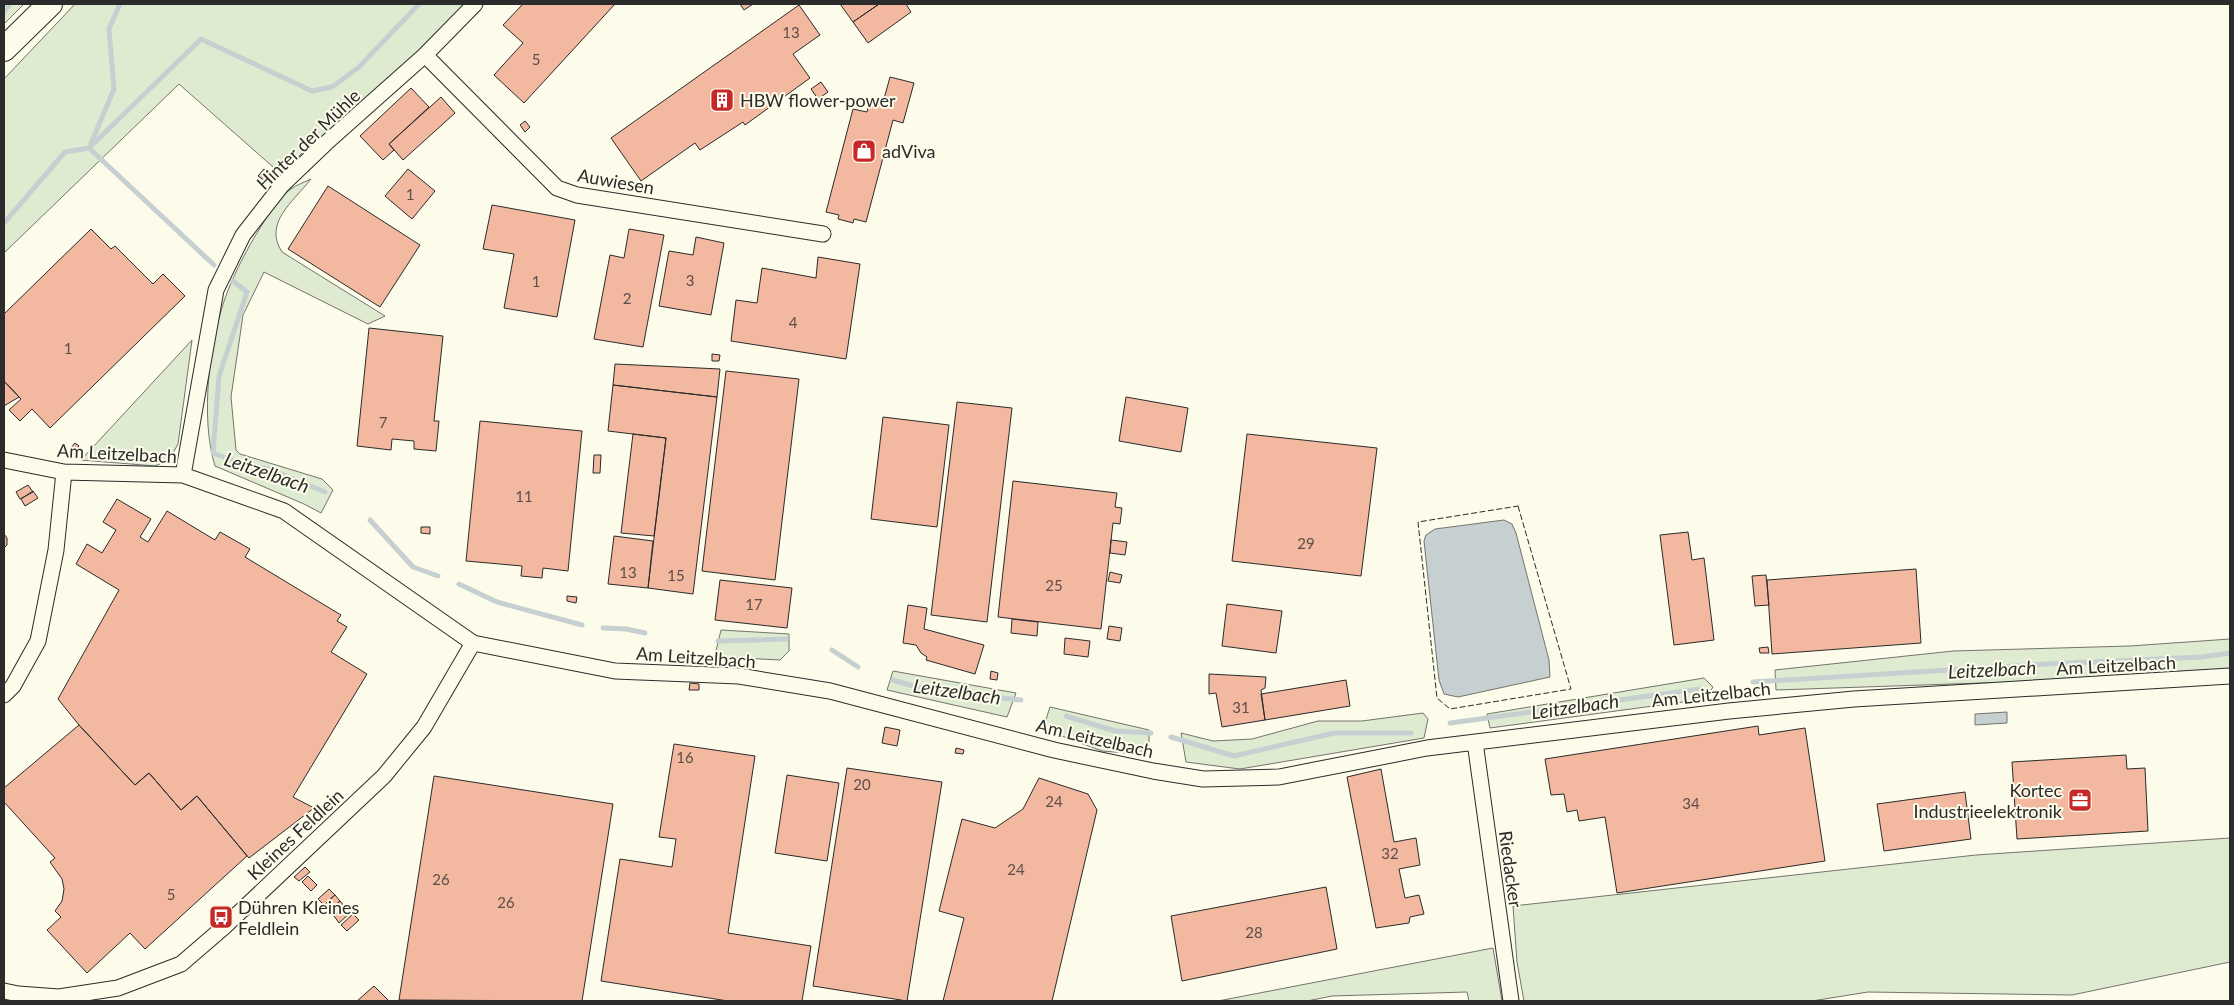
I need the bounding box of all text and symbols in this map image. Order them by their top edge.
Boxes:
house number: 13 [782,23,800,41]
house number: 5 [532,50,540,68]
street label: Hinter der Mühle [252,84,364,194]
building icon: HBW flower-power [709,87,735,113]
place label: HBW flower-power [740,89,896,111]
shop icon: adViva [851,138,877,164]
place label: adViva [882,140,936,162]
street label: Auwiesen [576,163,656,199]
house number: 1 [406,185,414,203]
house number: 3 [686,271,694,289]
house number: 1 [532,272,540,290]
house number: 2 [623,289,631,307]
house number: 4 [789,313,798,331]
house number: 1 [64,339,72,357]
house number: 7 [379,413,388,431]
street label: Am Leitzelbach [57,439,177,467]
water label: Leitzelbach [222,447,312,497]
house number: 11 [515,487,533,505]
house number: 29 [1297,534,1315,552]
house number: 13 [619,563,637,581]
house number: 15 [667,566,685,584]
house number: 25 [1045,576,1063,594]
house number: 17 [745,595,763,613]
street label: Am Leitzelbach [635,642,757,672]
street label: Am Leitzelbach [2056,651,2176,679]
water label: Leitzelbach [1947,655,2037,683]
water label: Leitzelbach [912,673,1002,709]
street label: Am Leitzelbach [1650,677,1772,711]
water label: Leitzelbach [1530,688,1620,724]
house number: 31 [1232,698,1250,716]
street label: Am Leitzelbach [1034,714,1156,762]
house number: 16 [676,748,694,766]
house number: 20 [853,775,871,793]
place label: Kortec Industrieelektronik [1914,779,2063,822]
street label: Kleines Feldlein [242,784,348,884]
office icon: Kortec Industrieelektronik [2067,787,2093,813]
house number: 24 [1045,792,1063,810]
house number: 34 [1682,794,1700,812]
street label: Riedacker [1495,829,1527,909]
house number: 32 [1381,844,1399,862]
house number: 24 [1007,860,1025,878]
house number: 26 [432,870,450,888]
house number: 5 [167,885,175,903]
house number: 26 [497,893,515,911]
place label: Dühren Kleines Feldlein [238,896,360,939]
bus stop icon: Dühren Kleines Feldlein [208,904,234,930]
house number: 28 [1245,923,1263,941]

